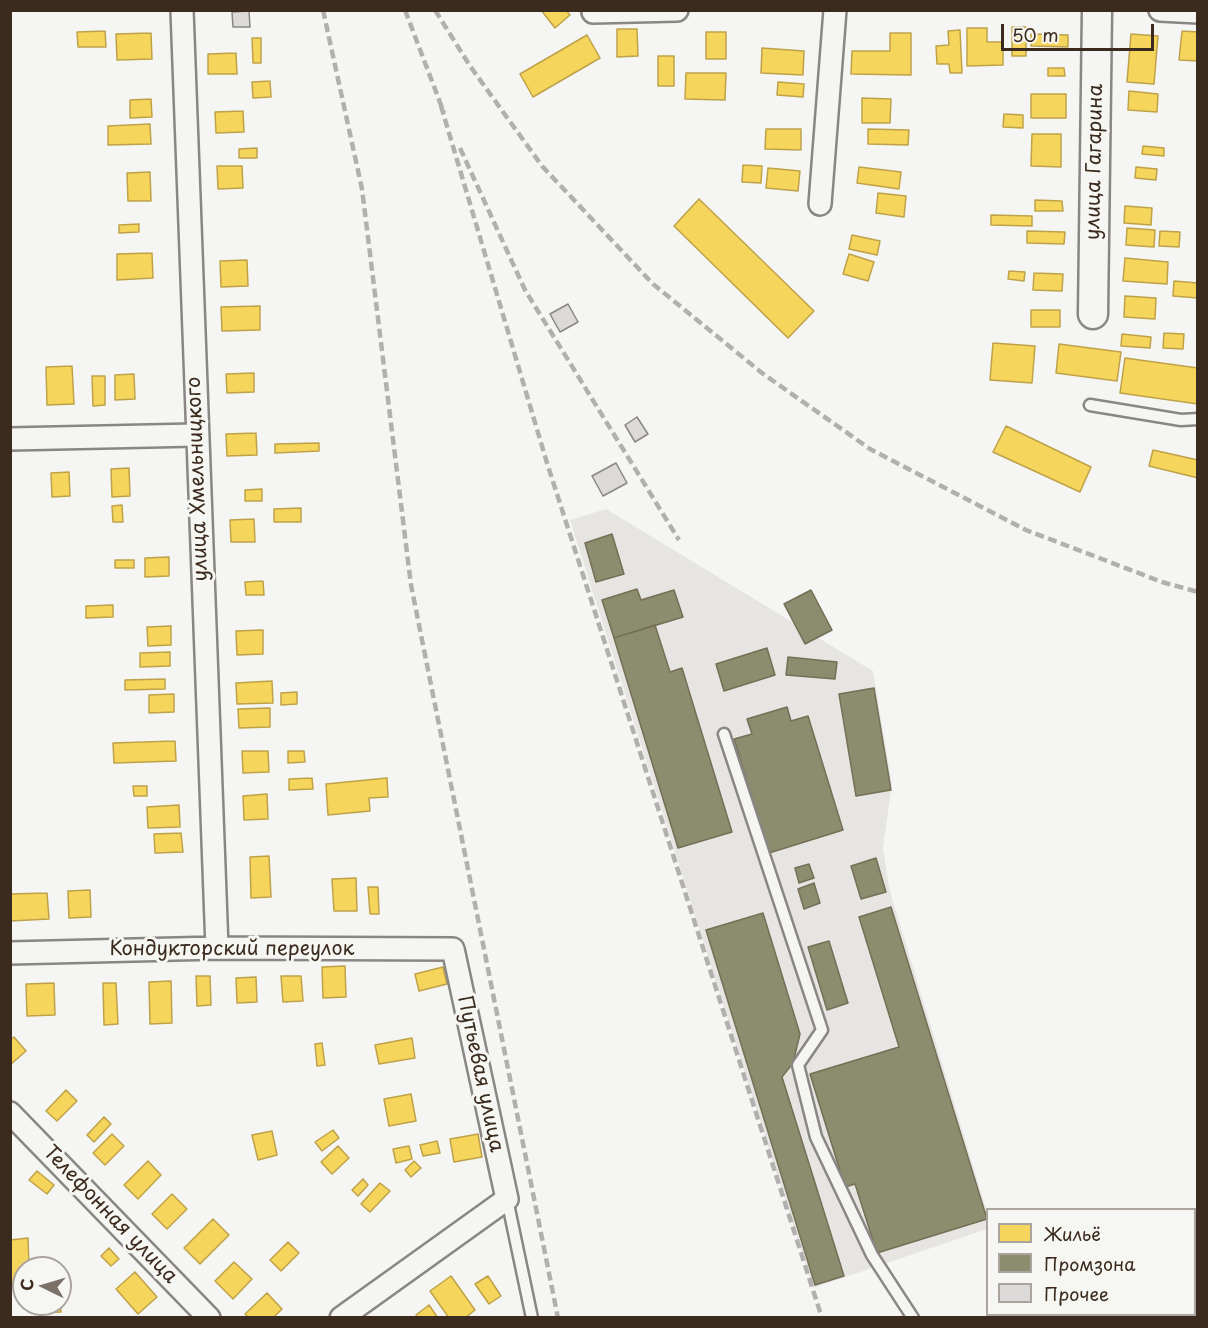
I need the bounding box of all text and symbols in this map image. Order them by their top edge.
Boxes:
scale bar [1004,12,1157,50]
text: 50 m [1012,21,1059,48]
street label: улица Гагарина [1082,84,1108,240]
street label: улица Хмельницкого [182,376,214,582]
street label: Кондукторский переулок [110,937,354,961]
street label: Путьевая улица [452,994,508,1154]
street label: Телефонная улица [38,1141,182,1289]
legend [986,1208,1196,1316]
text: Жильё [1044,1220,1101,1247]
text: Промзона [1044,1250,1135,1277]
north arrow [12,1256,72,1316]
text: С [14,1278,39,1292]
text: Прочее [1044,1280,1109,1307]

